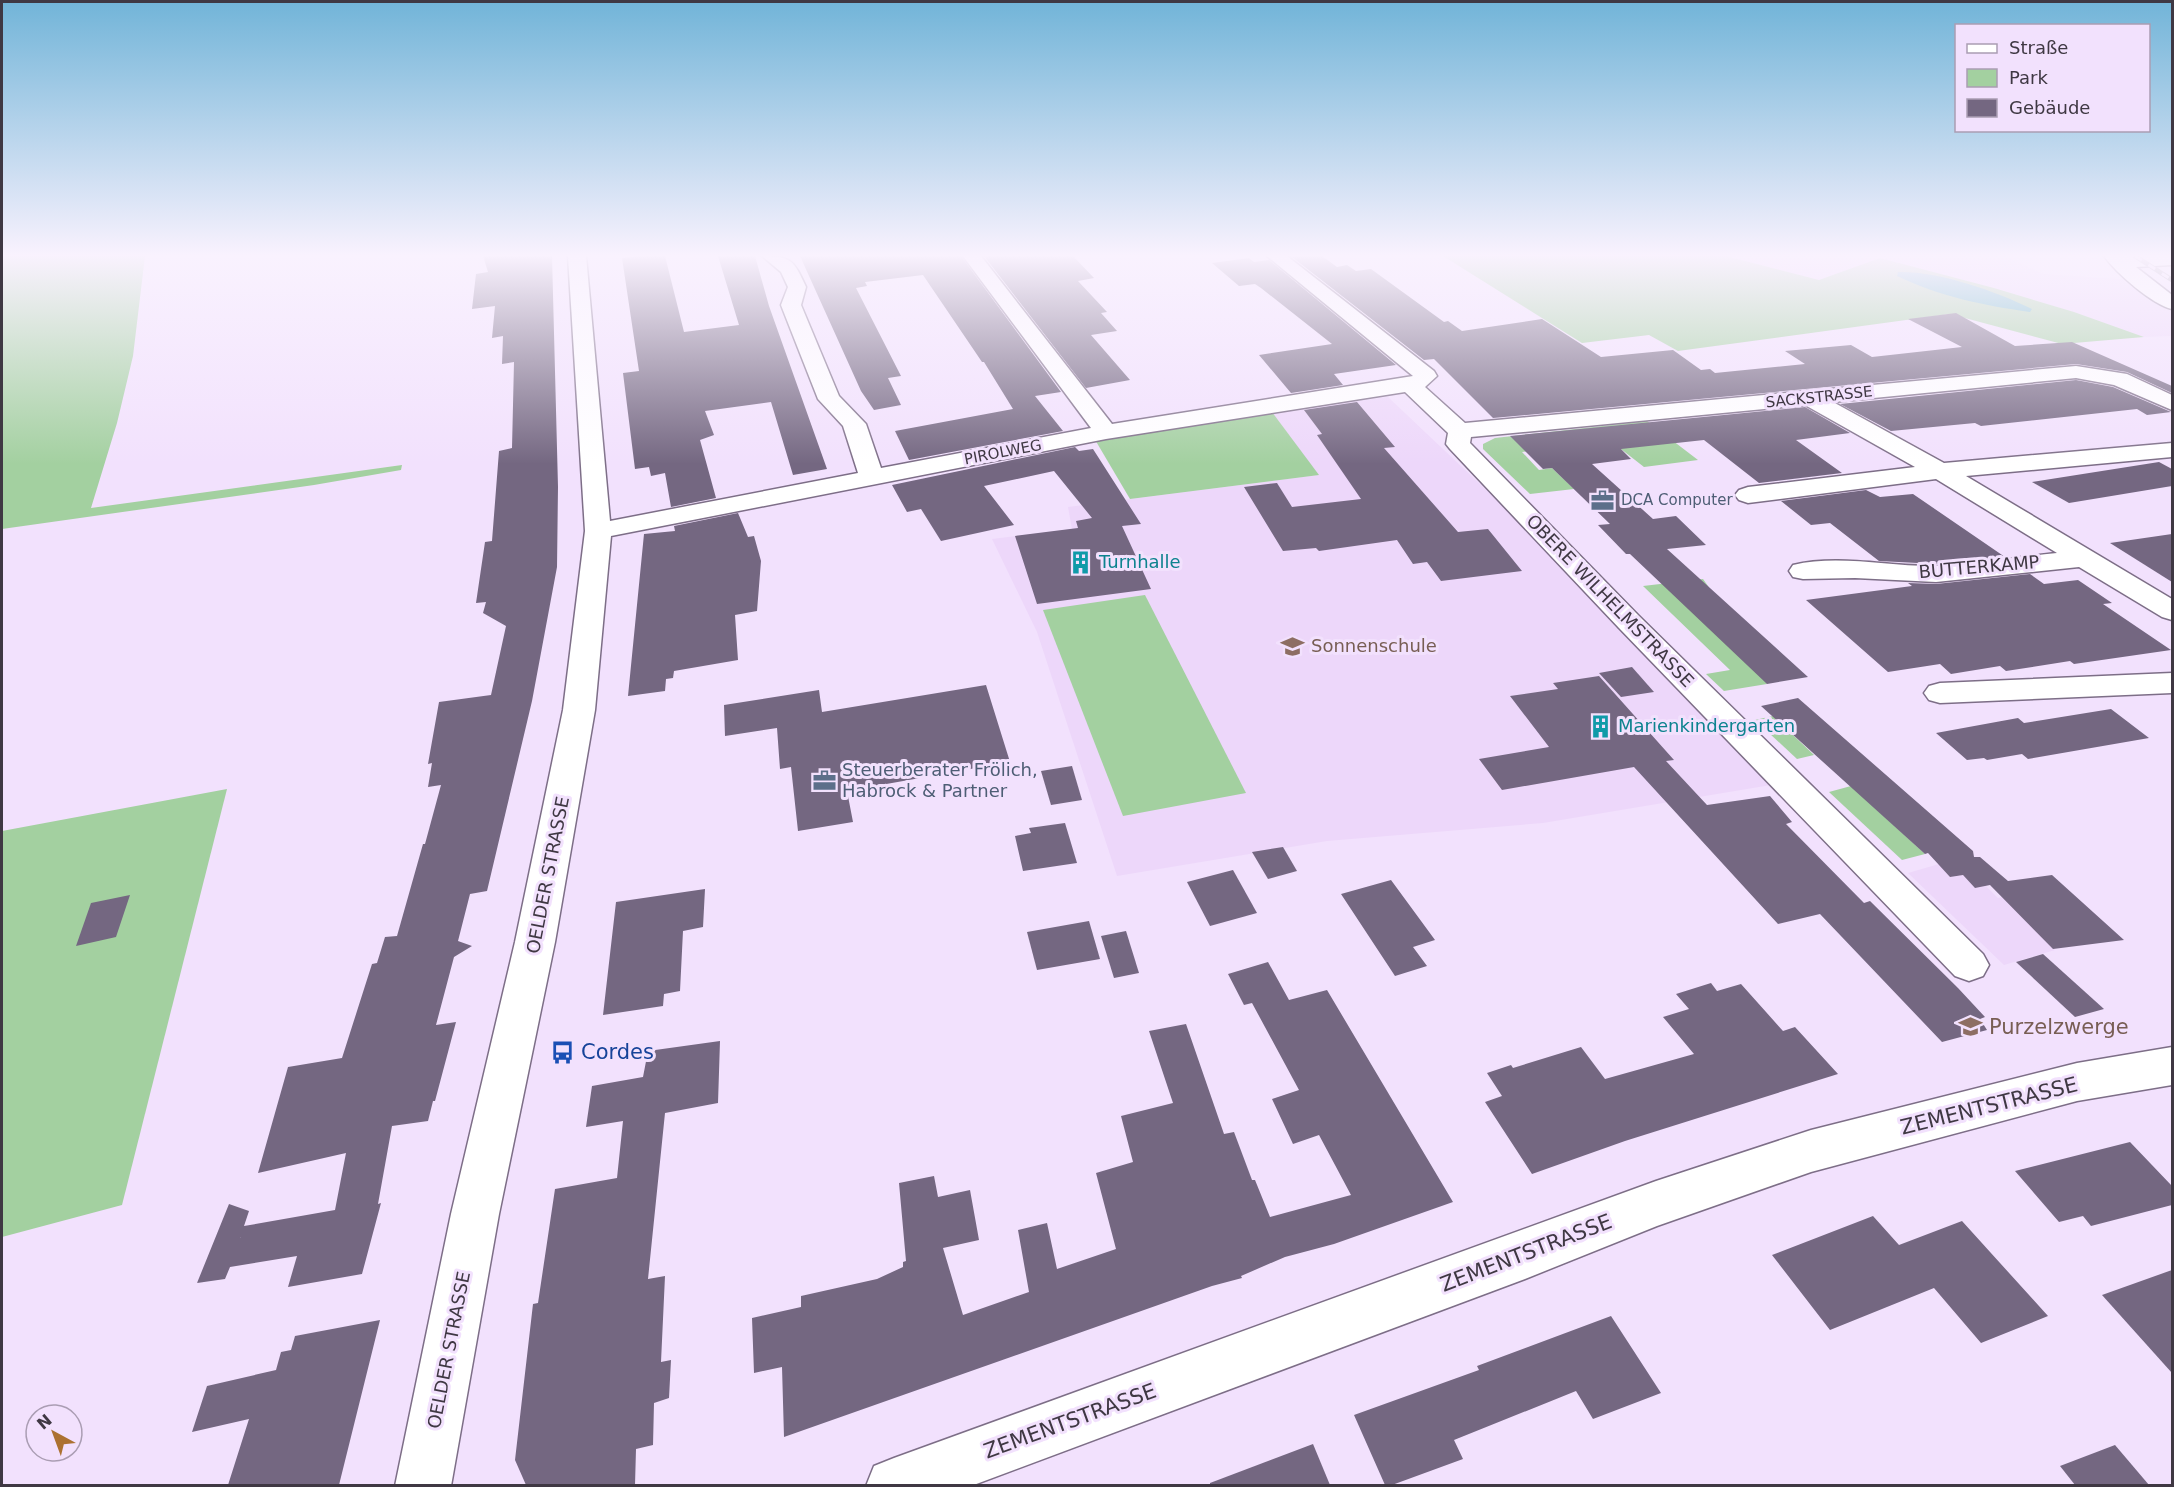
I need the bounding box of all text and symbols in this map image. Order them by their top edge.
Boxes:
legend [1955,24,2150,132]
text: Straße [2009,37,2068,58]
text: Park [2009,67,2048,88]
text: Gebäude [2009,97,2090,118]
street label: SACKSTRASSE [1765,382,1873,412]
street label: PIROLWEG [963,436,1043,468]
office icon: DCA Computer [1590,487,1616,513]
place label: DCA Computer [1621,491,1733,509]
street label: OBERE WILHELMSTRASSE [1522,510,1698,691]
building icon: Turnhalle [1068,549,1094,575]
place label: Turnhalle [1098,551,1181,572]
street label: BUTTERKAMP [1918,551,2040,582]
school or university icon: Sonnenschule [1280,633,1306,659]
place label: Sonnenschule [1311,635,1437,656]
building icon: Marienkindergarten [1587,713,1613,739]
place label: Marienkindergarten [1618,715,1795,736]
place label: Steuerberater Frölich, Habrock & Partner [842,759,1038,801]
office icon: Steuerberater Frölich, Habrock & Partner [811,767,837,793]
street label: OELDER STRASSE [522,794,573,955]
school or university icon: Purzelzwerge [1958,1014,1984,1040]
place label: Purzelzwerge [1989,1015,2129,1039]
bus stop icon: Cordes [550,1039,576,1065]
place label: Cordes [581,1040,654,1064]
street label: ZEMENTSTRASSE [1898,1072,2080,1140]
street label: ZEMENTSTRASSE [1437,1209,1615,1297]
street label: OELDER STRASSE [423,1269,474,1430]
street label: ZEMENTSTRASSE [980,1379,1160,1463]
north arrow [24,1403,84,1463]
text: N [33,1410,56,1434]

